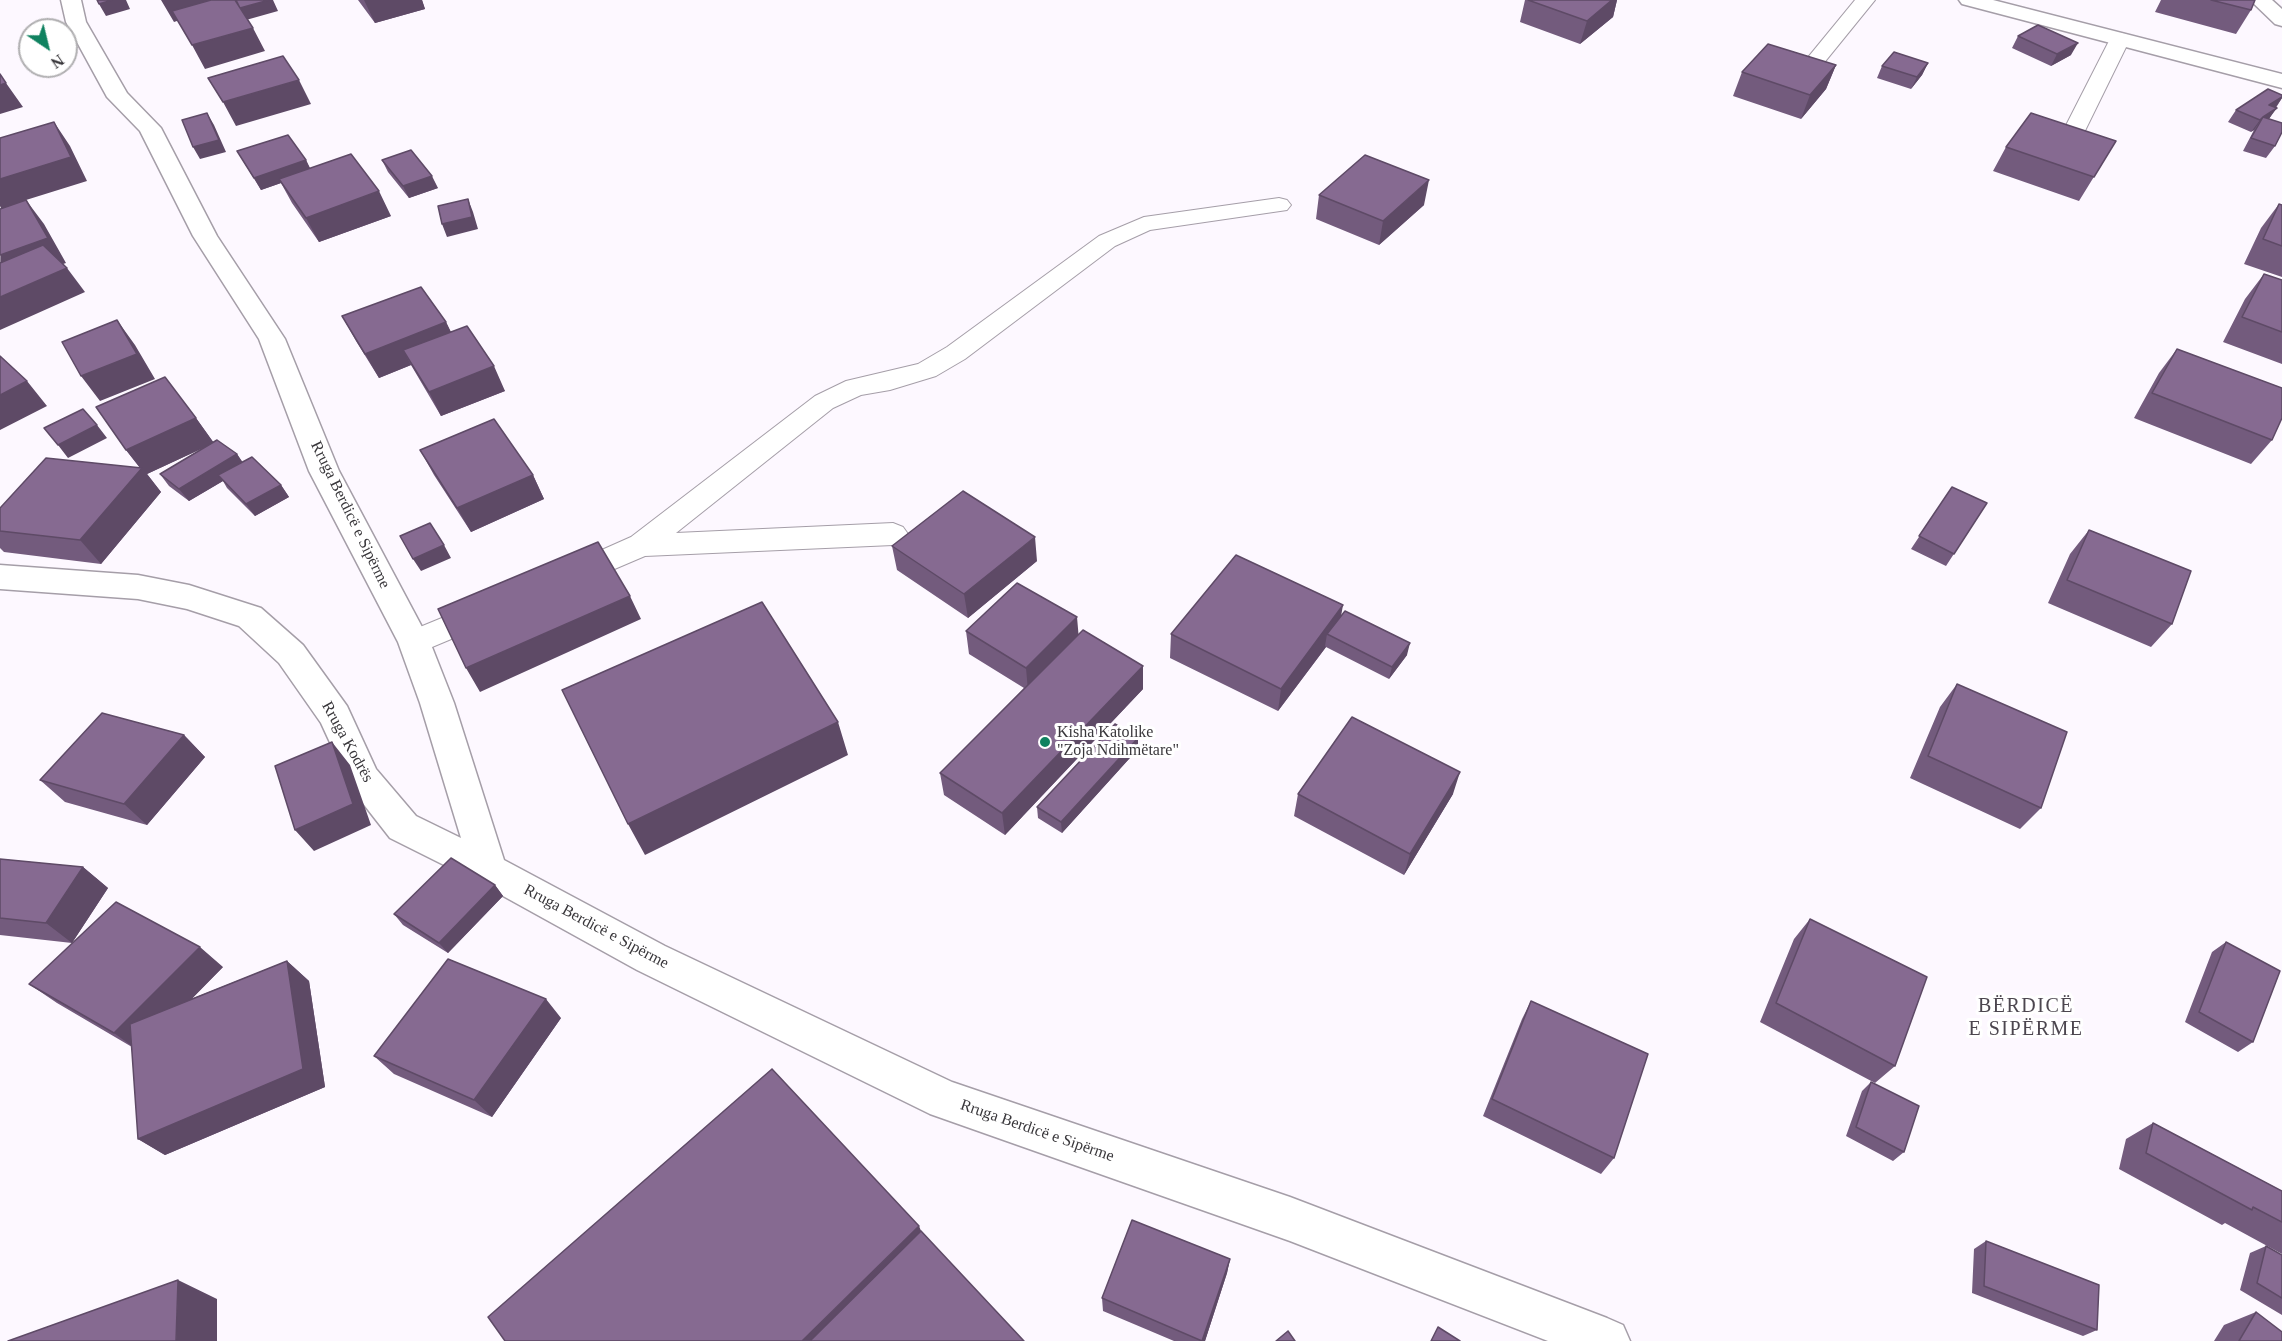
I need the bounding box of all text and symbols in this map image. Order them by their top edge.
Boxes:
north arrow [18,18,78,78]
text: N [48,51,67,72]
street label: Rruga Berdicë e Sipërme [306,438,394,592]
street label: Rruga Kodrës [317,698,377,786]
place label: Kisha Katolike "Zoja Ndihmëtare" [1057,723,1179,761]
marker: Kisha Katolike "Zoja Ndihmëtare" [1038,735,1052,749]
street label: Rruga Berdicë e Sipërme [520,881,672,973]
district label: BËRDICË E SIPËRME [1968,995,2084,1042]
street label: Rruga Berdicë e Sipërme [958,1096,1116,1166]

